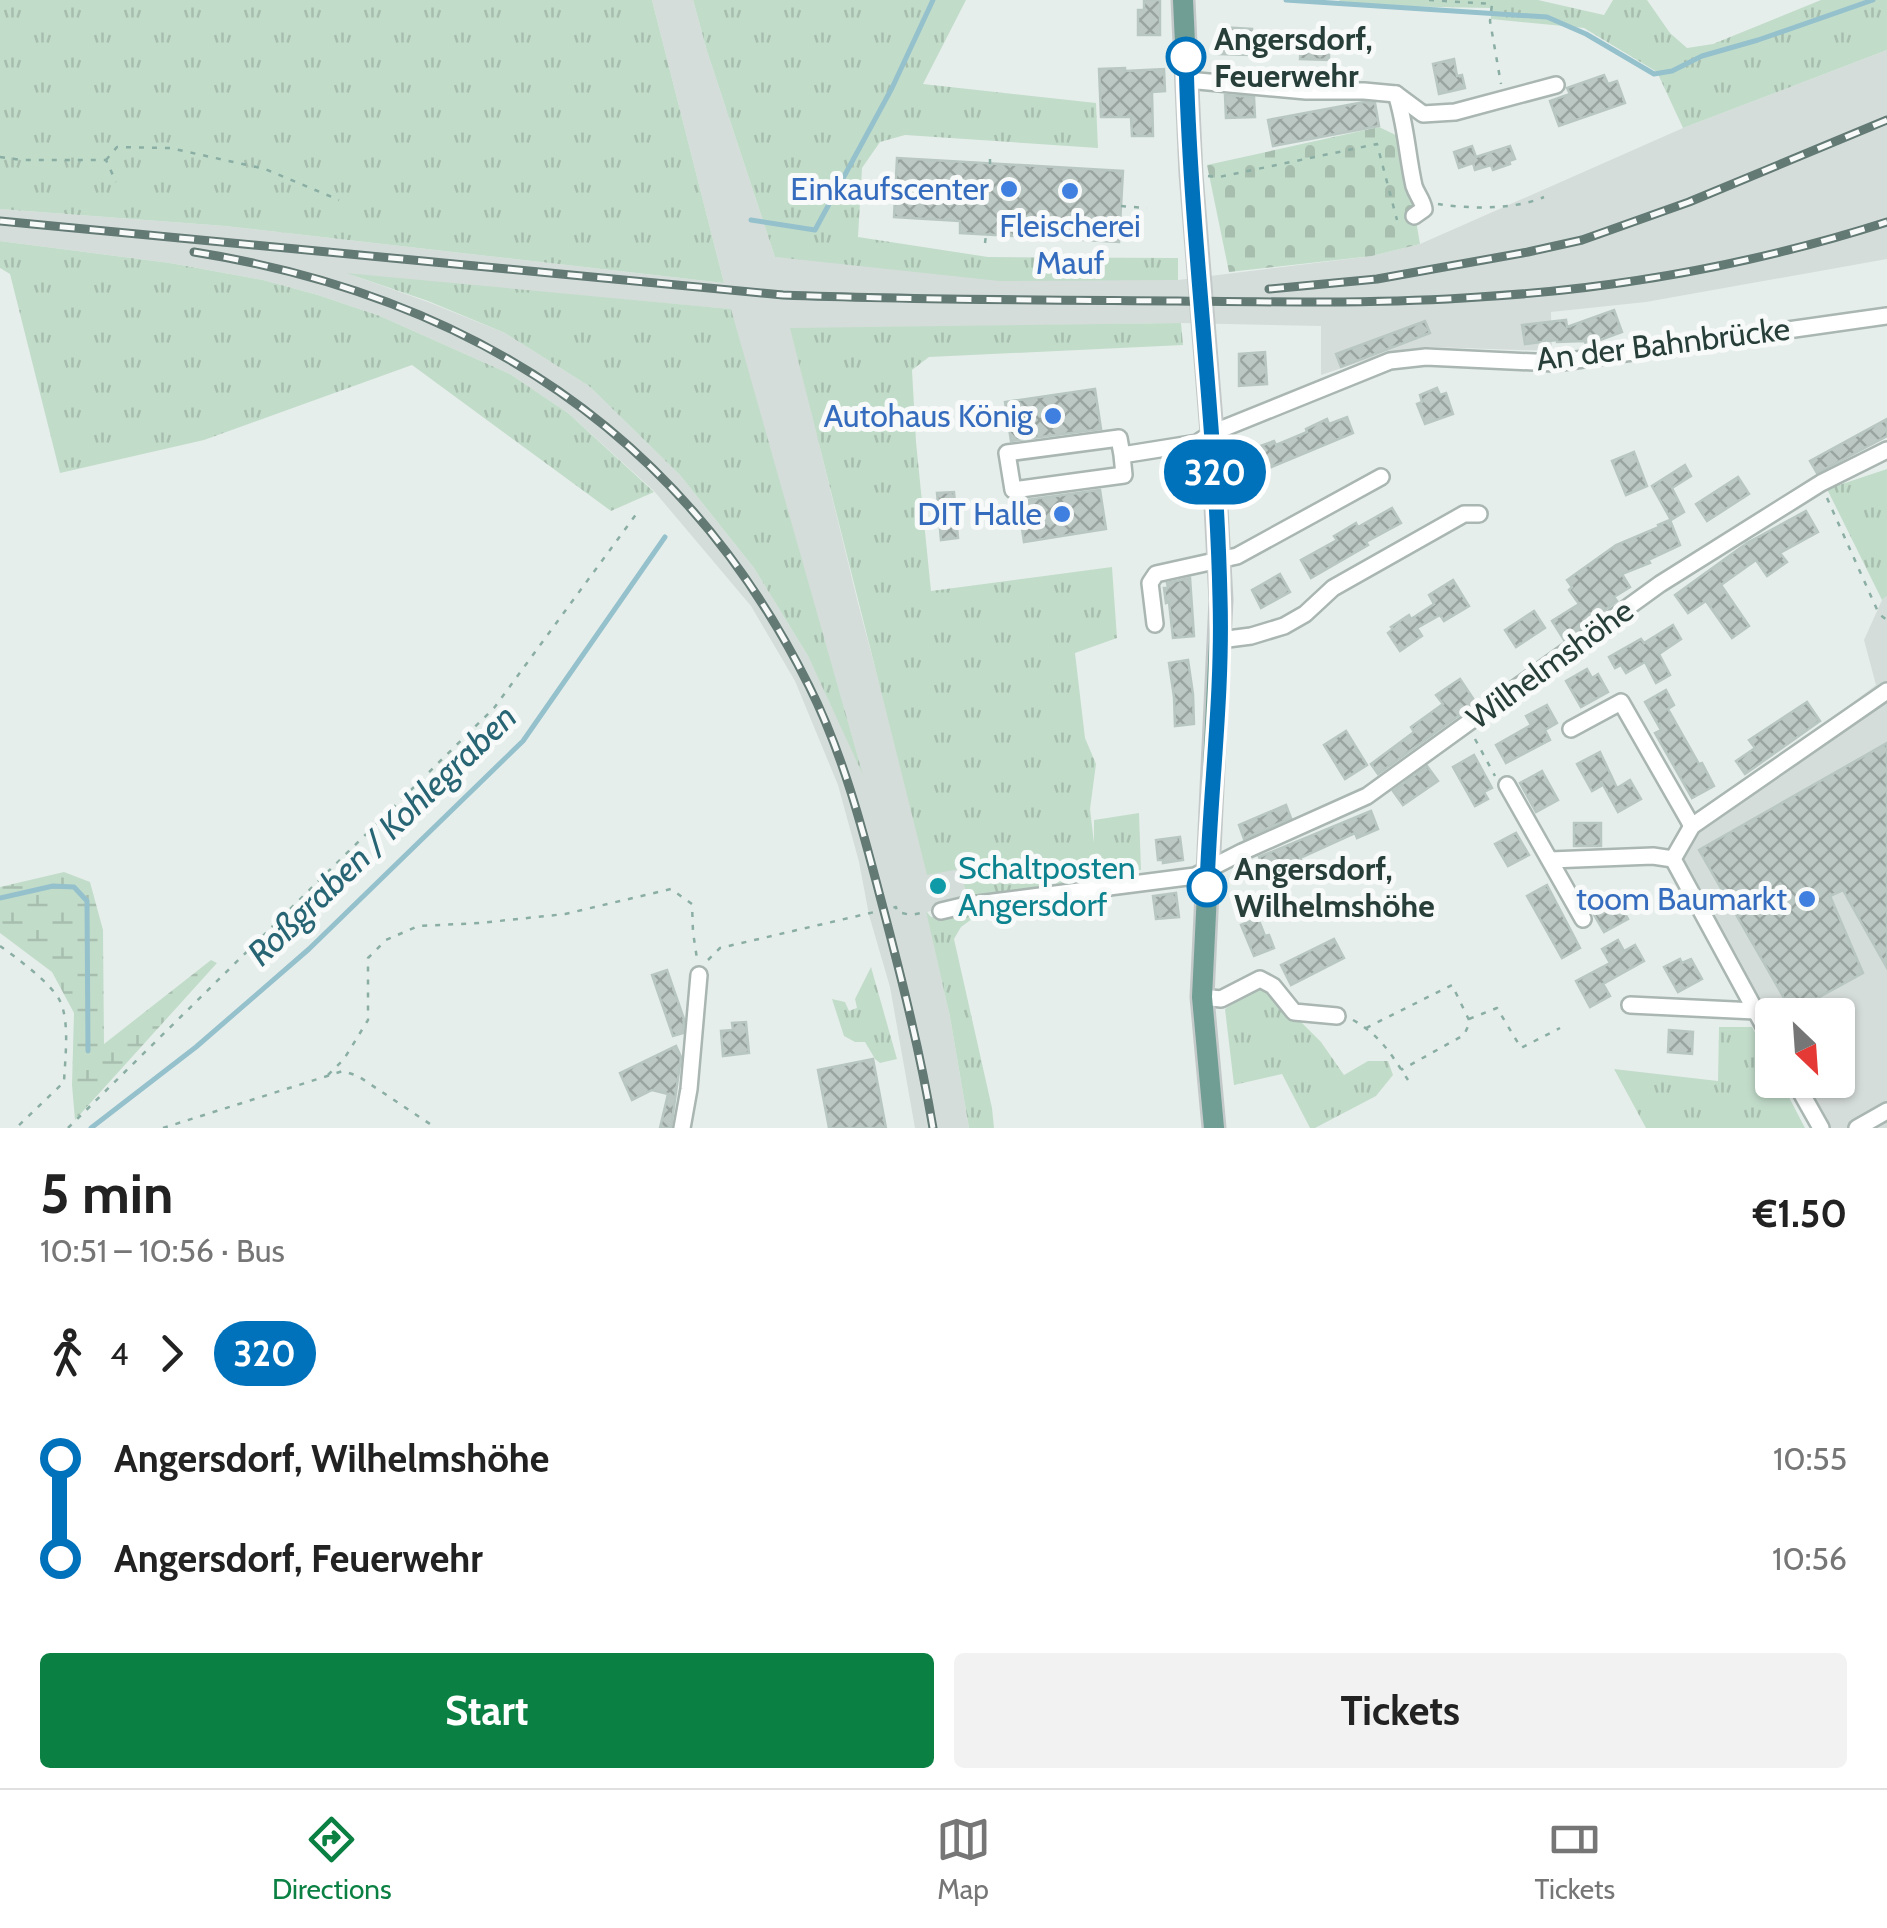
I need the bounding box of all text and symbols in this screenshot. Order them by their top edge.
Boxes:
place label: Angersdorf, Feuerwehr [1214,19,1373,95]
marker: Angersdorf, Feuerwehr [1167,38,1205,76]
place label: Einkaufscenter [790,169,990,208]
marker: Einkaufscenter [998,178,1020,200]
marker: Fleischerei Mauf [1059,180,1081,202]
place label: Fleischerei Mauf [999,206,1141,282]
street label: An der Bahnbrücke [1534,309,1792,378]
place label: Autohaus König [823,396,1034,435]
marker: Autohaus König [1042,405,1064,427]
line badge: 320 [1158,440,1272,504]
text: 320 [1184,451,1246,494]
place label: DIT Halle [917,494,1042,533]
marker: DIT Halle [1051,503,1073,525]
street label: Wilhelmshöhe [1459,590,1640,737]
water label: Roßgraben / Kohlegraben [238,695,525,974]
place label: Schaltposten Angersdorf [958,848,1136,924]
place label: Angersdorf, Wilhelmshöhe [1234,849,1435,925]
marker: Angersdorf, Wilhelmshöhe [1188,868,1226,906]
marker: Schaltposten Angersdorf [927,875,949,897]
place label: toom Baumarkt [1576,879,1787,918]
marker: toom Baumarkt [1796,888,1818,910]
north arrow [1755,998,1855,1098]
map controls [1755,998,1855,1098]
text: 5 min [40,1160,173,1227]
text: €1.50 [1753,1190,1847,1237]
text: 10:51 – 10:56 · Bus [40,1231,285,1270]
icon: walk [40,1326,95,1381]
icon: forward [144,1326,199,1381]
text: 320 [234,1332,296,1375]
text: 4 [110,1334,129,1373]
text: Angersdorf, Wilhelmshöhe [114,1435,549,1482]
text: 10:55 [1773,1439,1847,1478]
text: Angersdorf, Feuerwehr [114,1535,483,1582]
text: 10:56 [1772,1539,1847,1578]
button: Start [40,1653,934,1768]
button: Tickets [954,1653,1847,1768]
tab: Directions [272,1812,392,1906]
tab: Map [936,1812,991,1906]
tab: Tickets [1534,1812,1615,1906]

